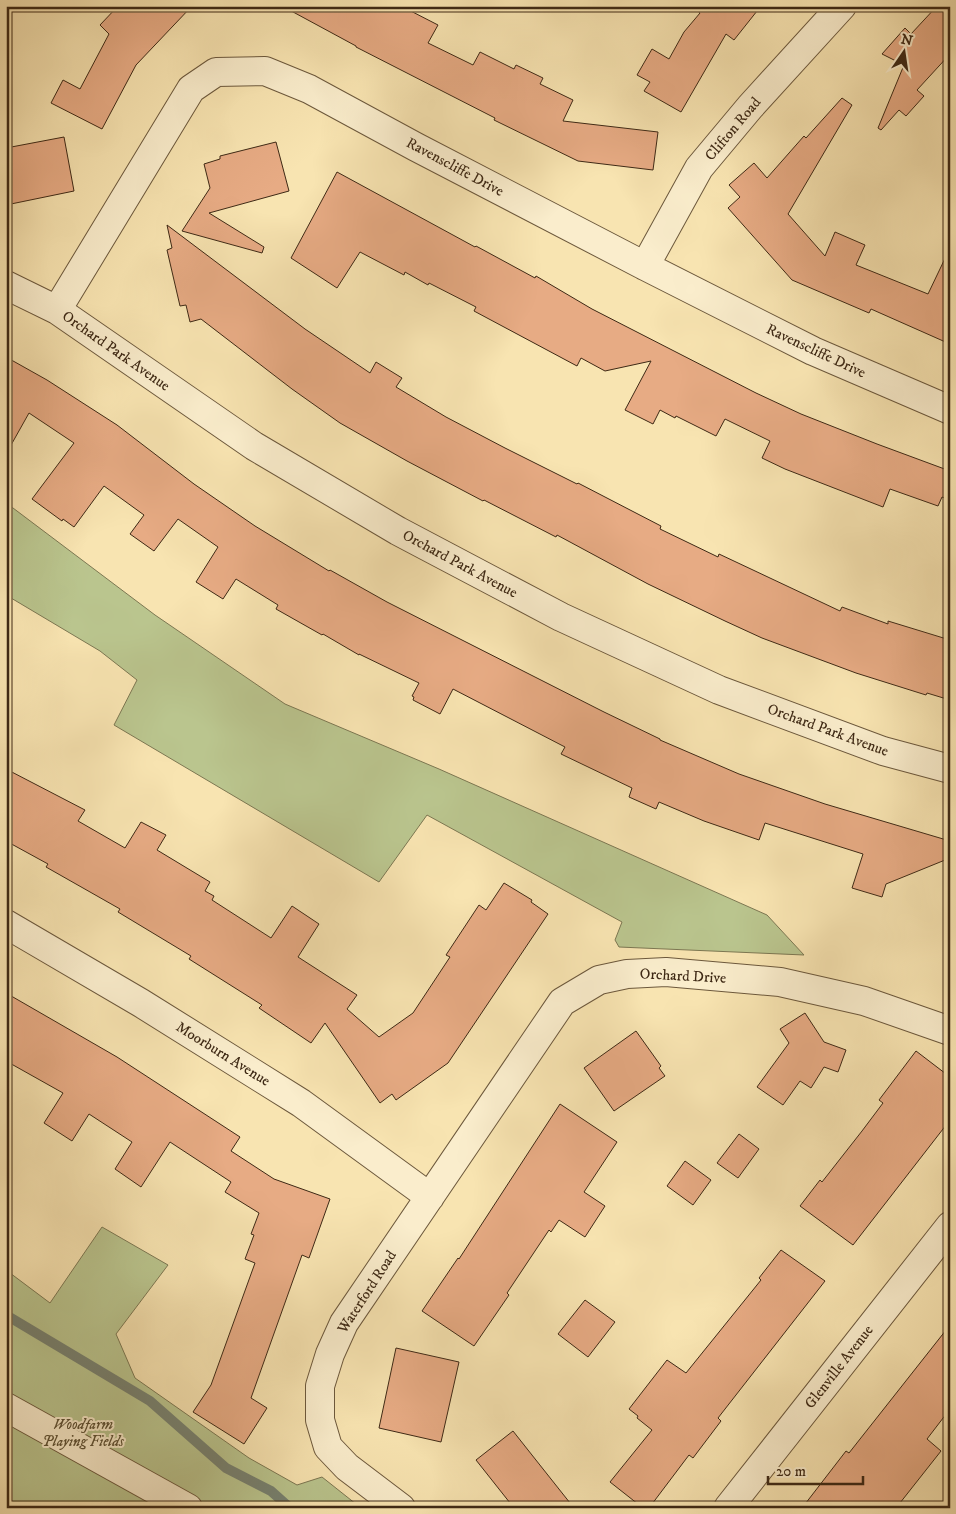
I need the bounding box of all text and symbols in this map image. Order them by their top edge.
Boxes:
north arrow [878,28,928,78]
text: N [899,30,915,50]
street label: Clifton Road [701,93,765,165]
street label: Ravenscliffe Drive [403,133,507,201]
street label: Orchard Park Avenue [58,307,174,395]
street label: Ravenscliffe Drive [763,320,869,382]
street label: Orchard Park Avenue [399,526,521,602]
street label: Orchard Park Avenue [765,699,891,761]
street label: Orchard Drive [639,964,727,988]
street label: Moorburn Avenue [172,1017,274,1091]
street label: Waterford Road [333,1247,401,1338]
street label: Glenville Avenue [800,1321,878,1413]
park label: Woodfarm Playing Fields [42,1415,124,1451]
scale bar [768,1454,864,1486]
text: 20 m [776,1462,806,1481]

